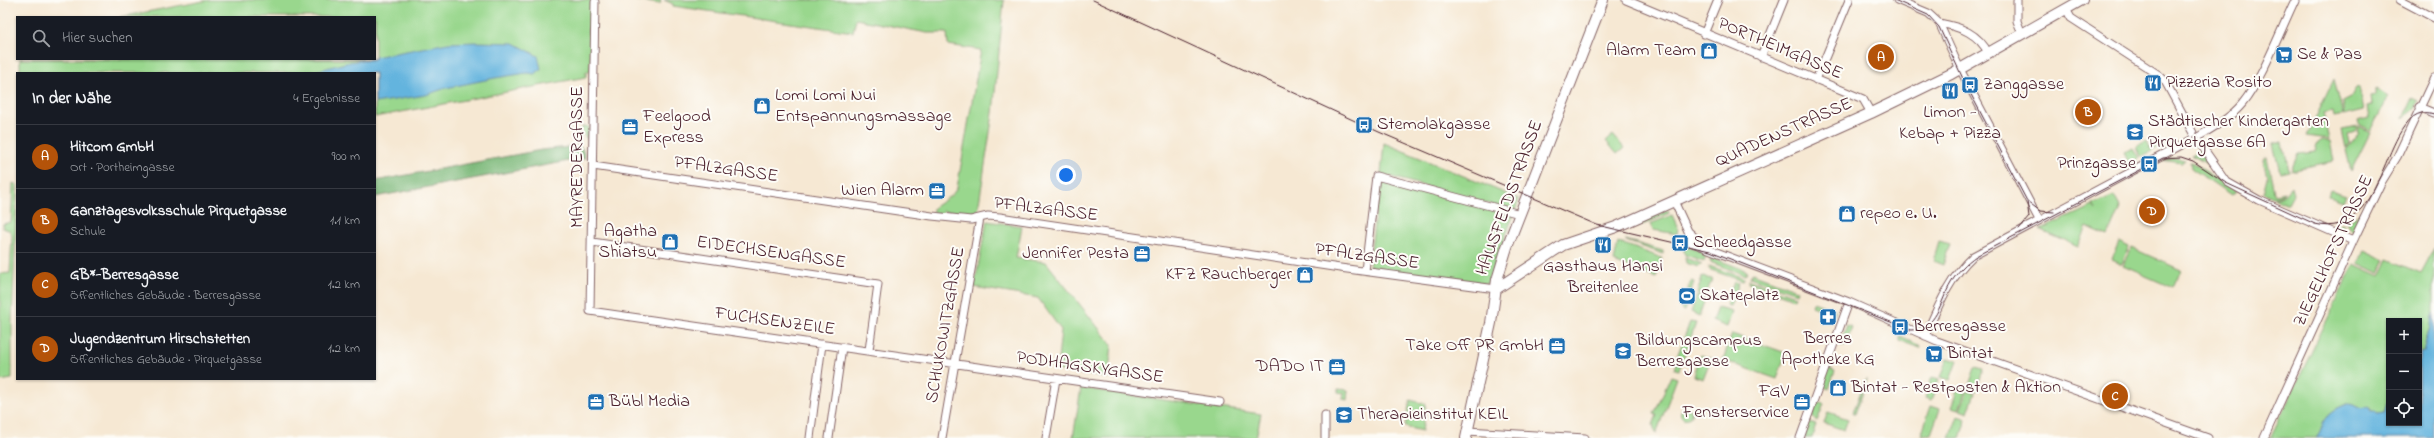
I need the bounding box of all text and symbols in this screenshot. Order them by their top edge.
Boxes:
street label: PORTHEIMGASSE [1714,11,1846,87]
search box [16,16,376,60]
icon: search [30,27,52,49]
text: Hier suchen [62,27,133,49]
place label: Alarm Team [1606,38,1696,64]
shop icon: Alarm Team [1699,41,1719,61]
pin: A [1868,42,1894,72]
place label: Se & Pas [2297,42,2362,68]
supermarket icon: Se & Pas [2274,45,2294,65]
place label: Pizzeria Rosito [2166,70,2272,96]
place label: Zanggasse [1983,72,2065,99]
restaurant icon: Pizzeria Rosito [2143,73,2163,93]
bus stop icon: Zanggasse [1960,75,1980,95]
restaurant icon: Limon - Kebap + Pizza [1940,81,1960,101]
place label: Lomi Lomi Nui Entspannungsmassage [775,83,952,131]
text: In der Nähe [32,86,111,111]
street label: MAYREDERGASSE [565,86,591,228]
text: 4 Ergebnisse [293,89,360,108]
street label: QUADENSTRASSE [1711,91,1857,175]
shop icon: Lomi Lomi Nui Entspannungsmassage [752,96,772,116]
pin: B [2075,97,2101,127]
place label: Limon - Kebap + Pizza [1899,100,2001,147]
place label: Feelgood Express [642,104,711,151]
place label: Städtischer Kindergarten Pirquetgasse 6A [2148,109,2329,157]
place label: Stemolakgasse [1377,112,1491,139]
bus stop icon: Stemolakgasse [1354,115,1374,135]
street label: HAUSFELDSTRASSE [1470,116,1550,279]
office icon: Feelgood Express [620,117,640,137]
school or university icon: Städtischer Kindergarten Pirquetgasse 6A [2125,122,2145,142]
text: Hitcom GmbH [70,136,154,158]
text: A [41,147,49,166]
text: 900 m [332,147,360,166]
street label: PFALZGASSE [672,150,780,190]
place label: Prinzgasse [2057,151,2137,178]
bus stop icon: Prinzgasse [2139,154,2159,174]
text: Ort · Portheimgasse [70,158,174,177]
your location [1056,165,1076,185]
street label: ZIEGELHOFSTRASSE [2287,171,2381,331]
place label: Wien Alarm [841,178,924,204]
office icon: Wien Alarm [927,181,947,201]
street label: PFALZGASSE [992,191,1100,229]
pin: D [2139,196,2165,226]
text: Ganztagesvolksschule Pirquetgasse [70,200,287,222]
place label: repeo e. U. [1860,201,1937,227]
shop icon: repeo e. U. [1837,204,1857,224]
text: B [41,211,49,230]
text: 1.1 km [330,211,360,230]
place label: Agatha Shiatsu [598,219,657,266]
text: Schule [70,222,106,241]
street label: EIDECHSENGASSE [695,230,847,276]
place label: Scheedgasse [1693,230,1792,257]
shop icon: Agatha Shiatsu [660,232,680,252]
bus stop icon: Scheedgasse [1670,233,1690,253]
restaurant icon: Gasthaus Hansi Breitenlee [1593,235,1613,255]
street label: PFALZGASSE [1313,237,1421,277]
place label: Jennifer Pesta [1022,241,1129,267]
office icon: Jennifer Pesta [1132,244,1152,264]
street label: SCHUKOWITZGASSE [919,245,973,405]
place label: Gasthaus Hansi Breitenlee [1543,254,1663,301]
place label: KFZ Rauchberger [1166,262,1292,289]
text: GB*-Berresgasse [70,264,179,286]
shop icon: KFZ Rauchberger [1295,265,1315,285]
text: C [41,275,49,294]
text: 1.2 km [328,275,360,294]
place label: Skateplatz [1700,283,1779,309]
text: Öffentliches Gebäude · Berresgasse [70,286,261,305]
sports icon: Skateplatz [1677,286,1697,306]
street label: FUCHSENZEILE [712,301,837,343]
pharmacy icon: Berres Apotheke KG [1818,307,1838,327]
place label: Berresgasse [1912,314,2007,341]
bus stop icon: Berresgasse [1890,317,1910,337]
map controls [2386,318,2422,426]
button: + [2386,318,2422,354]
place label: Berres Apotheke KG [1781,326,1875,373]
text: Jugendzentrum Hirschstetten [70,328,250,350]
place label: Bildungscampus Berresgasse [1635,328,1762,376]
place label: Take Off PR GmbH [1405,333,1544,359]
office icon: Take Off PR GmbH [1547,336,1567,356]
text: D [40,339,50,358]
text: 1.2 km [328,339,360,358]
school or university icon: Bildungscampus Berresgasse [1613,341,1633,361]
place label: Bintat [1946,341,1993,367]
supermarket icon: Bintat [1924,344,1944,364]
street label: PODHAGSKYGASSE [1015,345,1165,391]
text: Öffentliches Gebäude · Pirquetgasse [70,350,262,369]
place label: DADO IT [1255,354,1324,380]
button: − [2386,354,2422,390]
office icon: DADO IT [1327,357,1347,377]
place label: Bintat - Restposten & Aktion [1850,375,2061,401]
shop icon: Bintat - Restposten & Aktion [1828,378,1848,398]
place label: FGV Fensterservice [1681,379,1790,426]
pin: C [2102,381,2128,411]
place label: Bübl Media [608,389,690,415]
button: locate [2386,390,2422,426]
office icon: Bübl Media [586,392,606,412]
office icon: FGV Fensterservice [1792,392,1812,412]
place label: Therapieinstitut KEIL [1357,402,1509,428]
school or university icon: Therapieinstitut KEIL [1334,405,1354,425]

